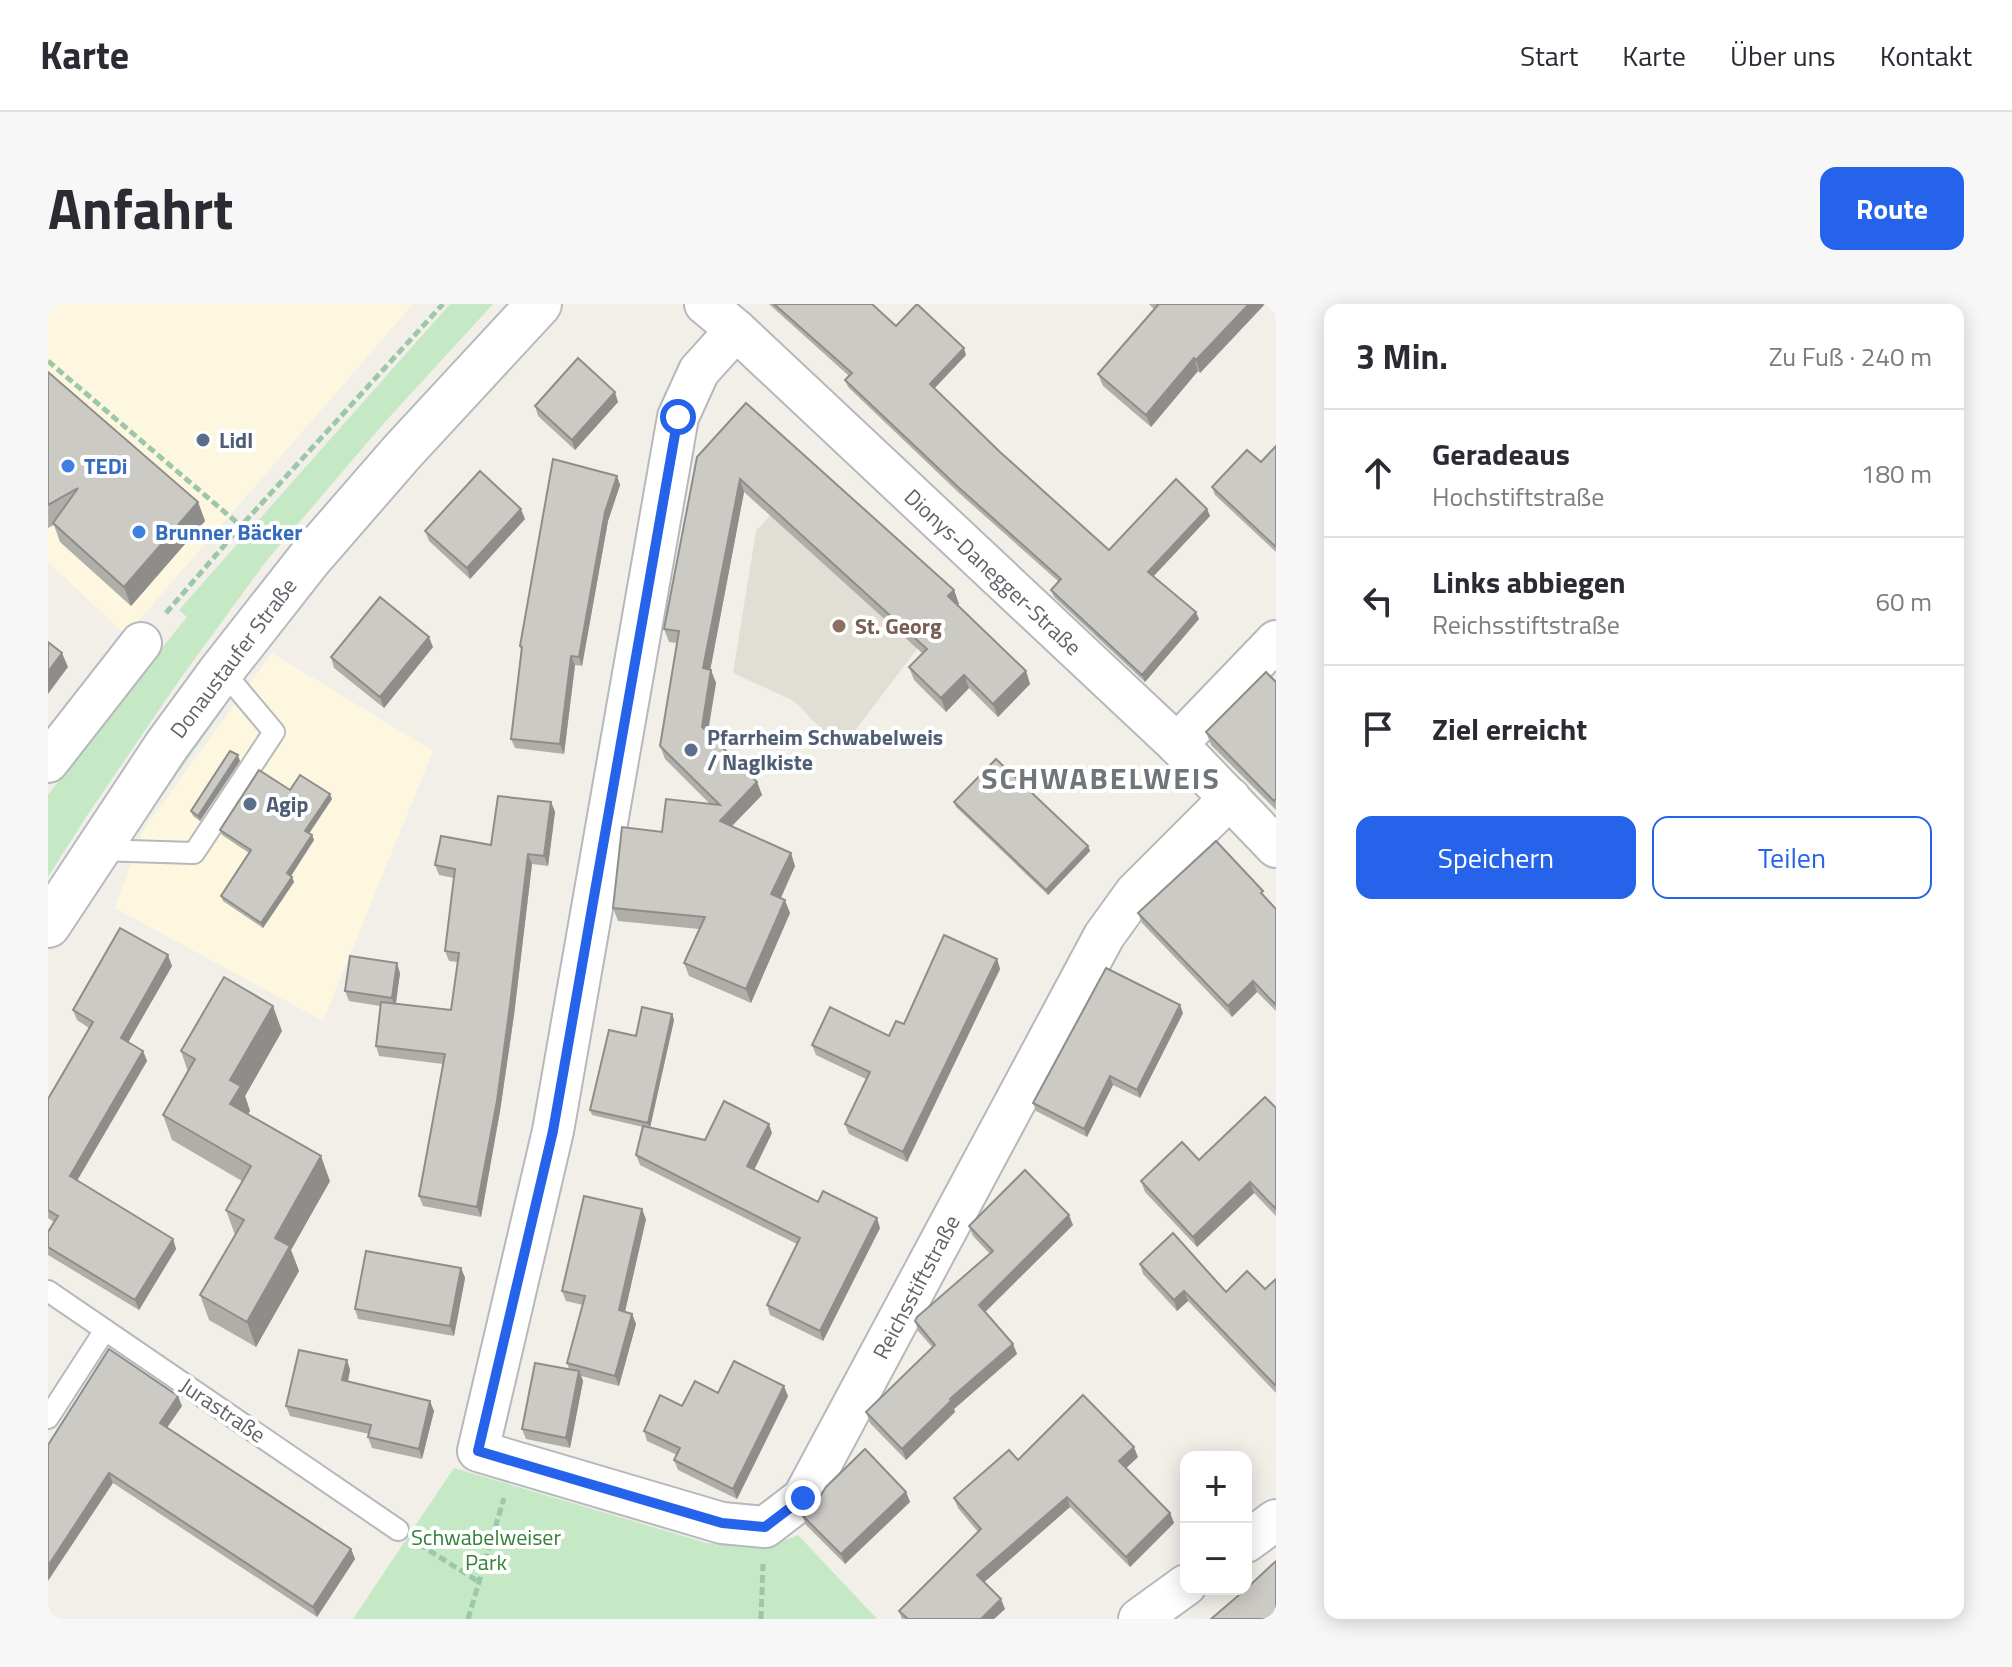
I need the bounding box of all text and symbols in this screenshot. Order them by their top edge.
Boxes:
text: Karte [40,26,129,84]
text: Start [1520,34,1578,77]
text: Karte [1622,34,1686,77]
text: Über uns [1730,34,1836,77]
text: Kontakt [1880,34,1972,77]
text: Anfahrt [48,166,233,251]
button: Route [1820,167,1964,250]
text: 3 Min. [1356,330,1448,382]
text: Zu Fuß · 240 m [1769,337,1932,376]
route start [660,399,696,435]
place label: Lidl [219,423,253,457]
marker: Lidl [194,431,212,449]
text: Geradeaus [1432,431,1570,477]
place label: TEDi [84,449,127,483]
icon: ahead [1356,451,1400,495]
text: 180 m [1861,454,1932,493]
marker: TEDi [59,457,77,475]
text: Hochstiftstraße [1432,477,1604,516]
street label: Dionys-Danegger-Straße [897,481,1089,663]
place label: Brunner Bäcker [155,515,302,549]
marker: Brunner Bäcker [130,523,148,541]
text: Links abbiegen [1432,559,1626,605]
street label: Donaustaufer Straße [161,571,305,745]
icon: left [1356,579,1400,623]
text: 60 m [1875,582,1932,621]
text: Reichsstiftstraße [1432,605,1620,644]
place label: St. Georg [855,609,942,643]
marker: St. Georg [830,617,848,635]
text: Ziel erreicht [1432,706,1587,752]
icon: arrive [1356,707,1400,751]
place label: Pfarrheim Schwabelweis / Naglkiste [707,720,943,779]
marker: Pfarrheim Schwabelweis / Naglkiste [682,741,700,759]
district label: SCHWABELWEIS [981,755,1221,801]
place label: Agip [266,787,308,821]
marker: Agip [241,795,259,813]
button: Speichern [1356,816,1636,899]
button: Teilen [1652,816,1932,899]
street label: Reichsstiftstraße [864,1209,968,1365]
street label: Jurastraße [173,1369,273,1451]
map controls [1180,1451,1252,1595]
button: + [1180,1451,1252,1523]
route end [785,1480,821,1516]
park label: Schwabelweiser Park [411,1520,561,1579]
button: − [1180,1523,1252,1595]

